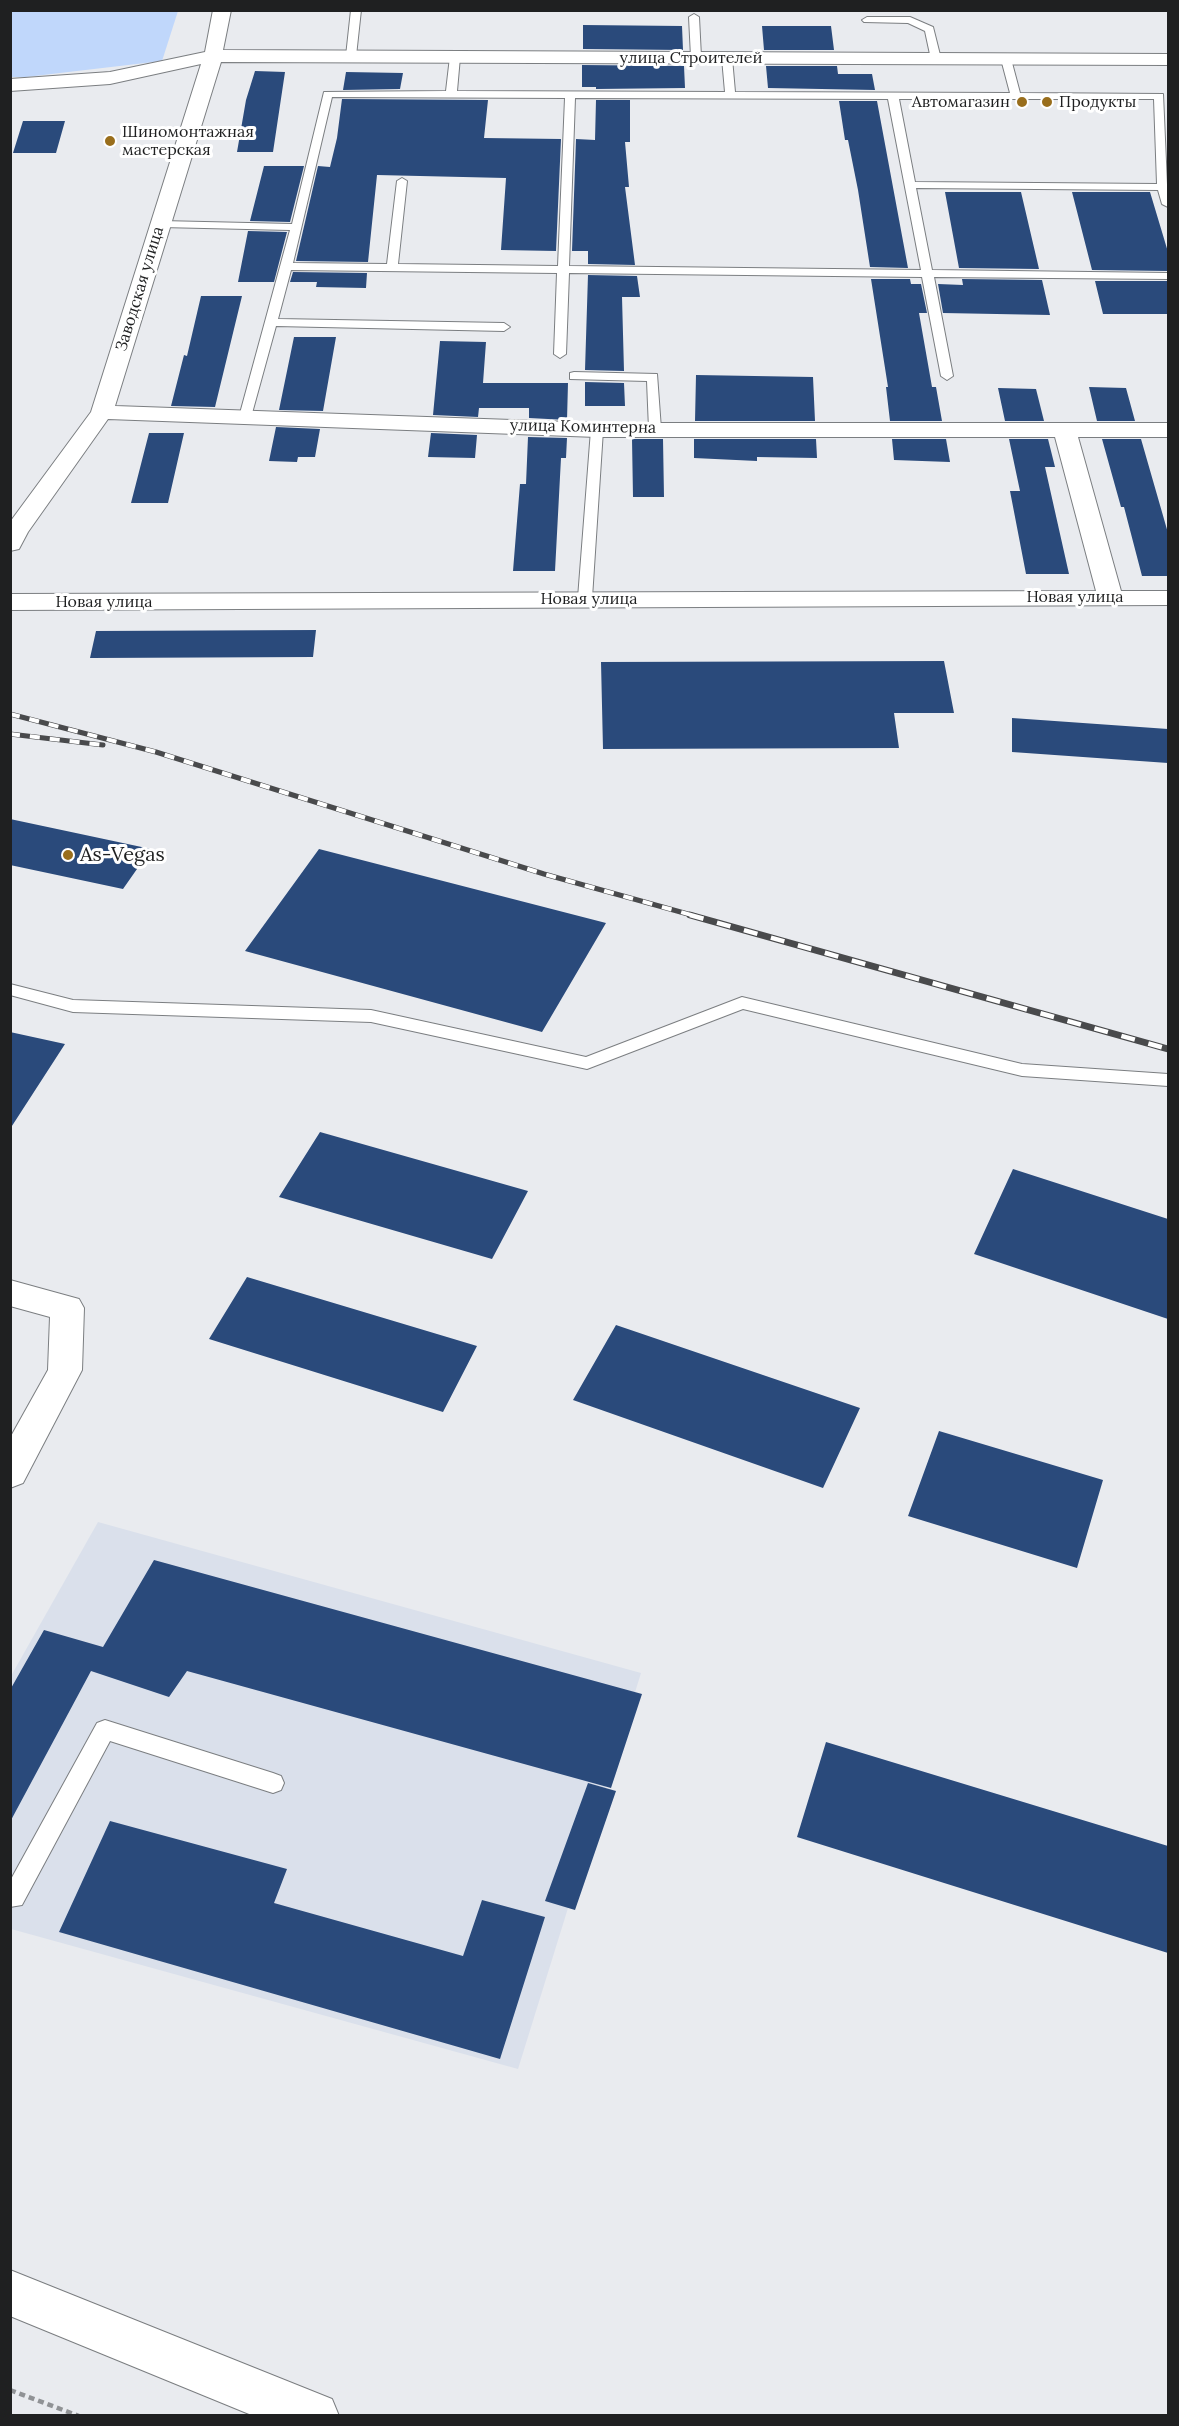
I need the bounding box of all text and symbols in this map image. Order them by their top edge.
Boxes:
street label: улица Строителей [619,48,763,68]
place label: Автомагазин [912,92,1010,112]
place label: Продукты [1059,92,1136,112]
marker: Автомагазин [1015,95,1029,109]
marker: Продукты [1040,95,1054,109]
place label: Шиномонтажная мастерская [122,122,254,160]
marker: Шиномонтажная мастерская [103,134,117,148]
street label: Заводская улица [112,224,168,354]
street label: улица Коминтерна [510,416,656,438]
street label: Новая улица [1026,587,1124,607]
street label: Новая улица [540,589,638,609]
street label: Новая улица [55,592,153,612]
place label: As-Vegas [80,843,165,867]
marker: As-Vegas [61,848,75,862]

